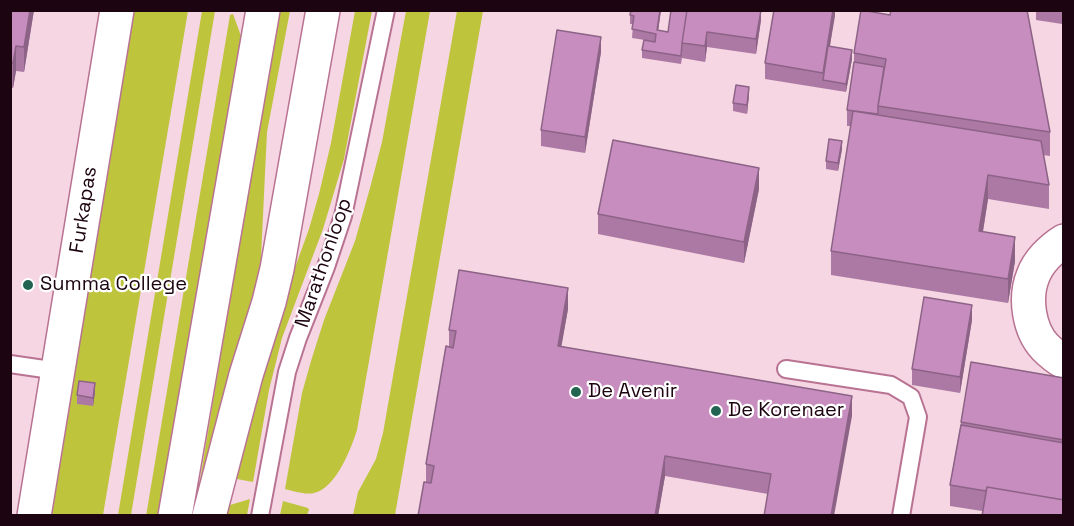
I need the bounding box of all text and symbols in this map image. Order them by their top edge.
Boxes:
street label: Furkapas [65,165,103,255]
street label: Marathonloop [291,195,357,331]
place label: Summa College [40,273,187,297]
marker: Summa College [21,278,35,292]
place label: De Avenir [588,380,677,404]
marker: De Avenir [569,385,583,399]
place label: De Korenaer [728,399,844,423]
marker: De Korenaer [709,404,723,418]

